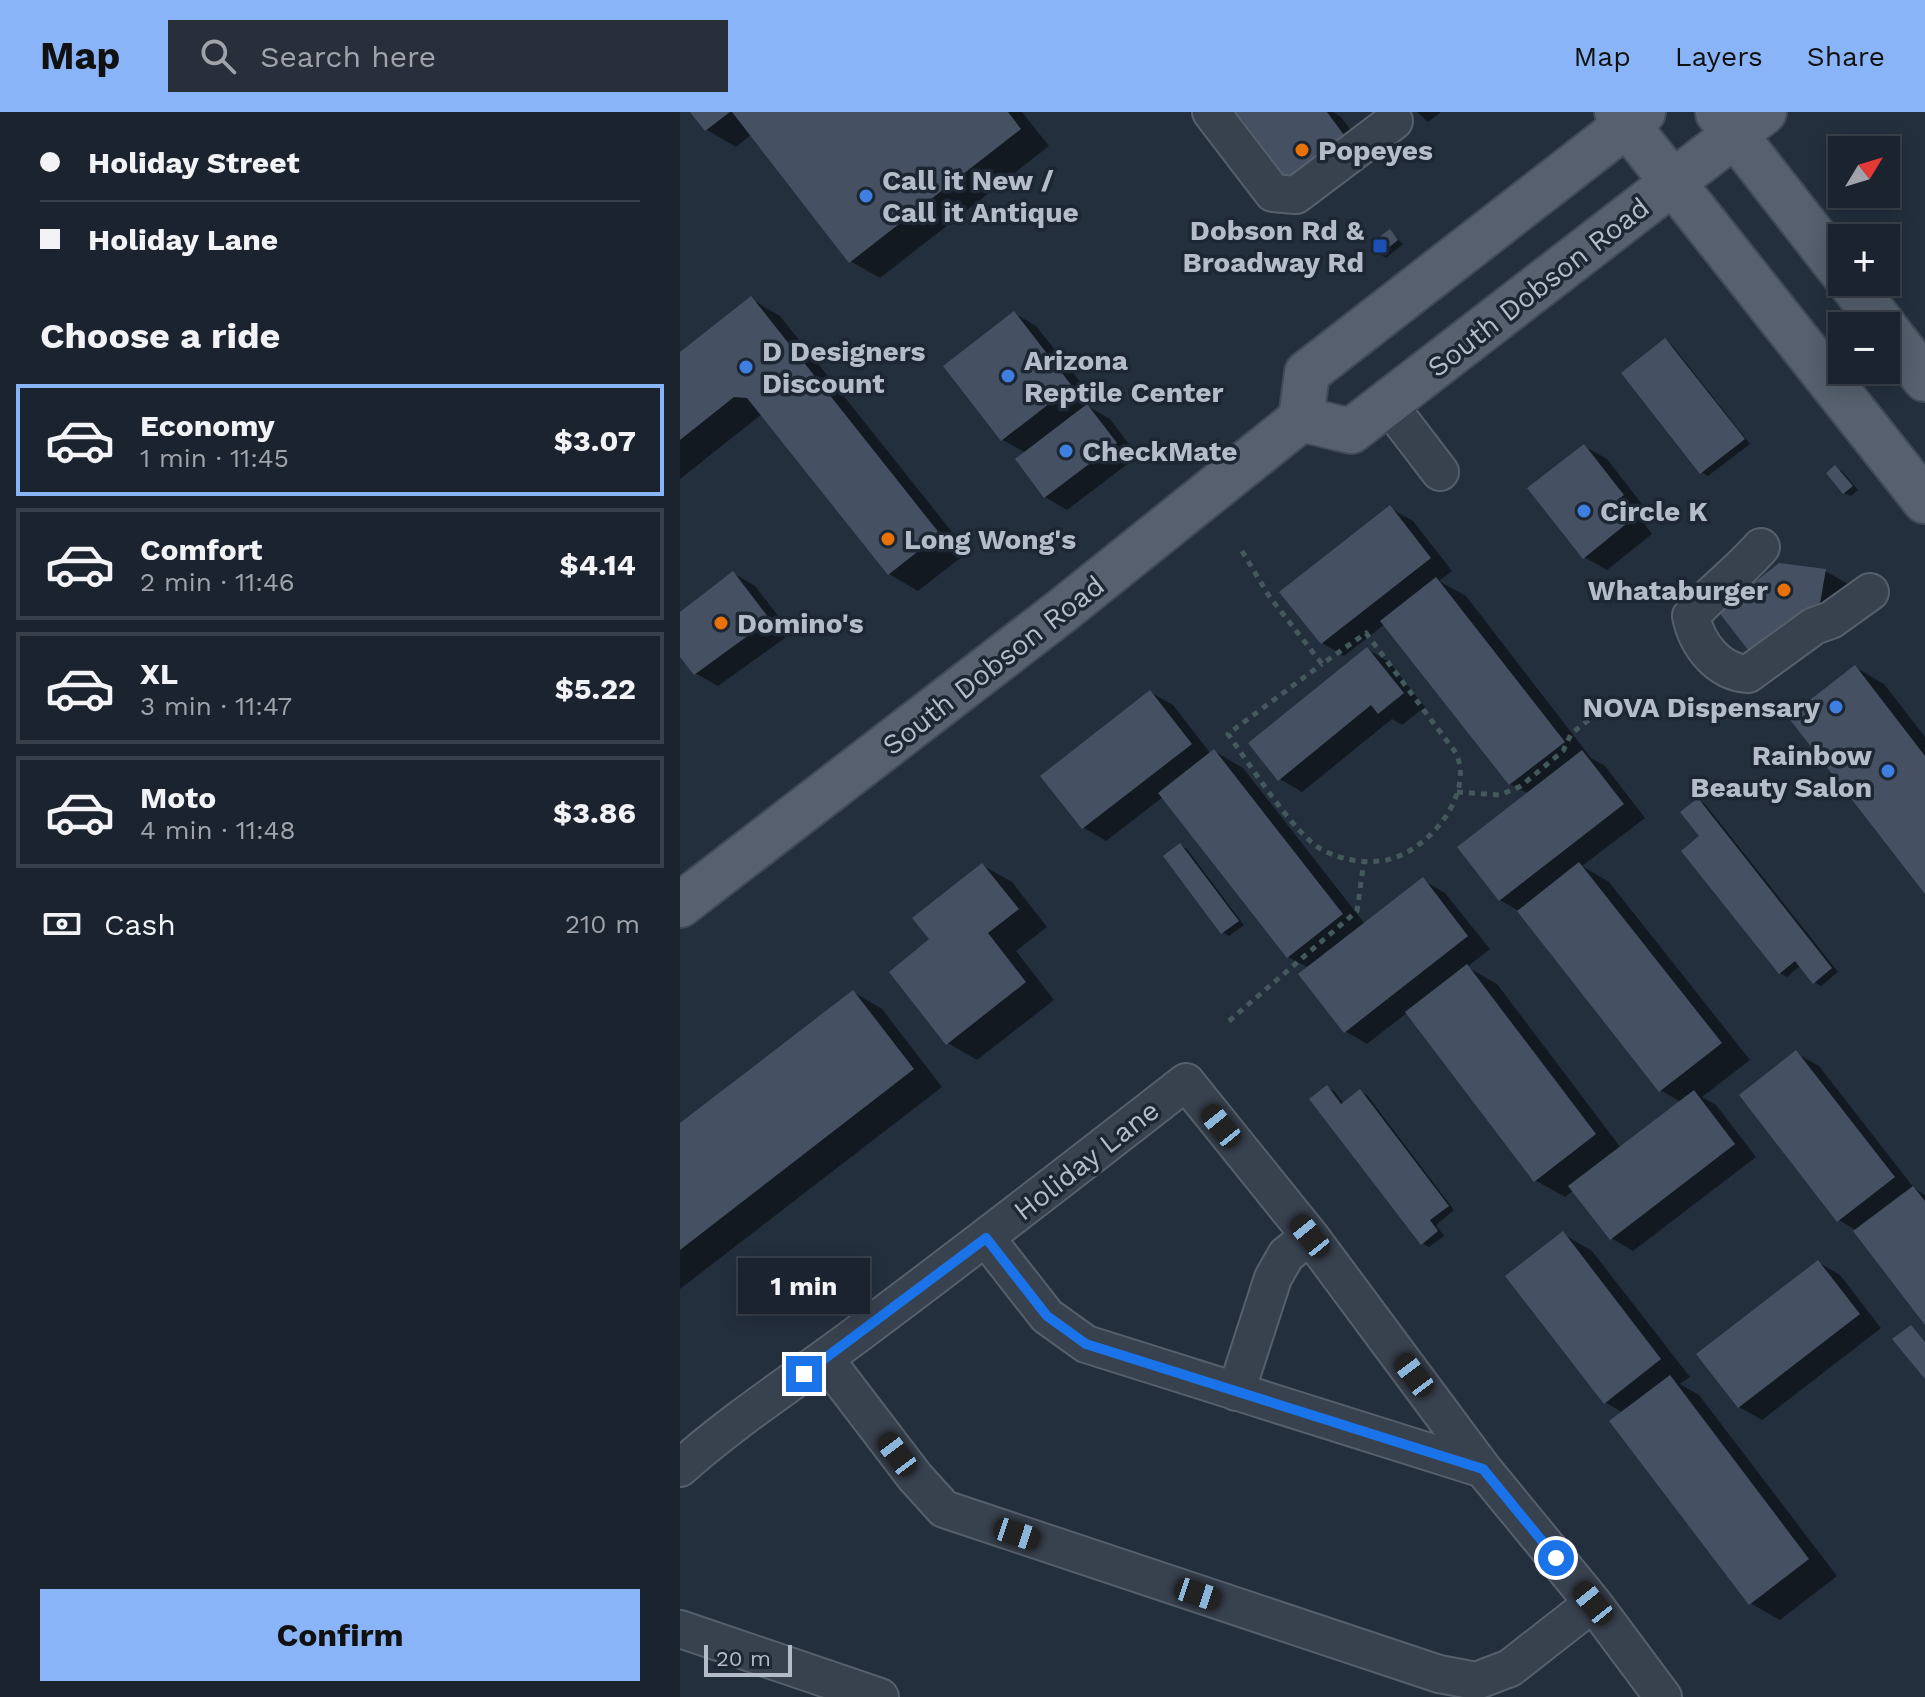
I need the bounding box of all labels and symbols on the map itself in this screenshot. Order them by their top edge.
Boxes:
place label: Popeyes [1318,134,1433,167]
north arrow [1828,136,1900,208]
marker: Popeyes [1293,141,1311,159]
place label: Call it New / Call it Antique [882,164,1079,229]
marker: Call it New / Call it Antique [857,187,875,205]
street label: South Dobson Road [1421,191,1656,384]
place label: Dobson Rd & Broadway Rd [1183,214,1364,279]
marker: Dobson Rd & Broadway Rd [1371,237,1389,255]
place label: D Designers Discount [762,335,926,400]
place label: Arizona Reptile Center [1024,344,1224,409]
marker: D Designers Discount [737,358,755,376]
marker: Arizona Reptile Center [999,367,1017,385]
place label: CheckMate [1082,435,1237,468]
marker: CheckMate [1057,442,1075,460]
place label: Circle K [1600,495,1708,528]
marker: Circle K [1575,502,1593,520]
place label: Long Wong's [904,523,1076,556]
marker: Long Wong's [879,530,897,548]
street label: South Dobson Road [876,569,1111,762]
place label: Whataburger [1588,574,1768,607]
marker: Whataburger [1775,581,1793,599]
place label: Domino's [737,607,864,640]
marker: Domino's [712,614,730,632]
place label: NOVA Dispensary [1582,691,1820,724]
marker: NOVA Dispensary [1827,698,1845,716]
place label: Rainbow Beauty Salon [1690,739,1873,804]
marker: Rainbow Beauty Salon [1879,762,1897,780]
street label: Holiday Lane [1007,1093,1165,1227]
car [1197,1100,1245,1152]
car [1286,1210,1334,1262]
callout: 1 min [738,1258,870,1314]
car [1390,1349,1438,1401]
route end [786,1356,822,1392]
car [873,1428,921,1480]
car [990,1515,1044,1553]
route start [1538,1540,1574,1576]
car [1171,1575,1225,1613]
car [1569,1577,1617,1629]
scale bar [704,1641,792,1677]

